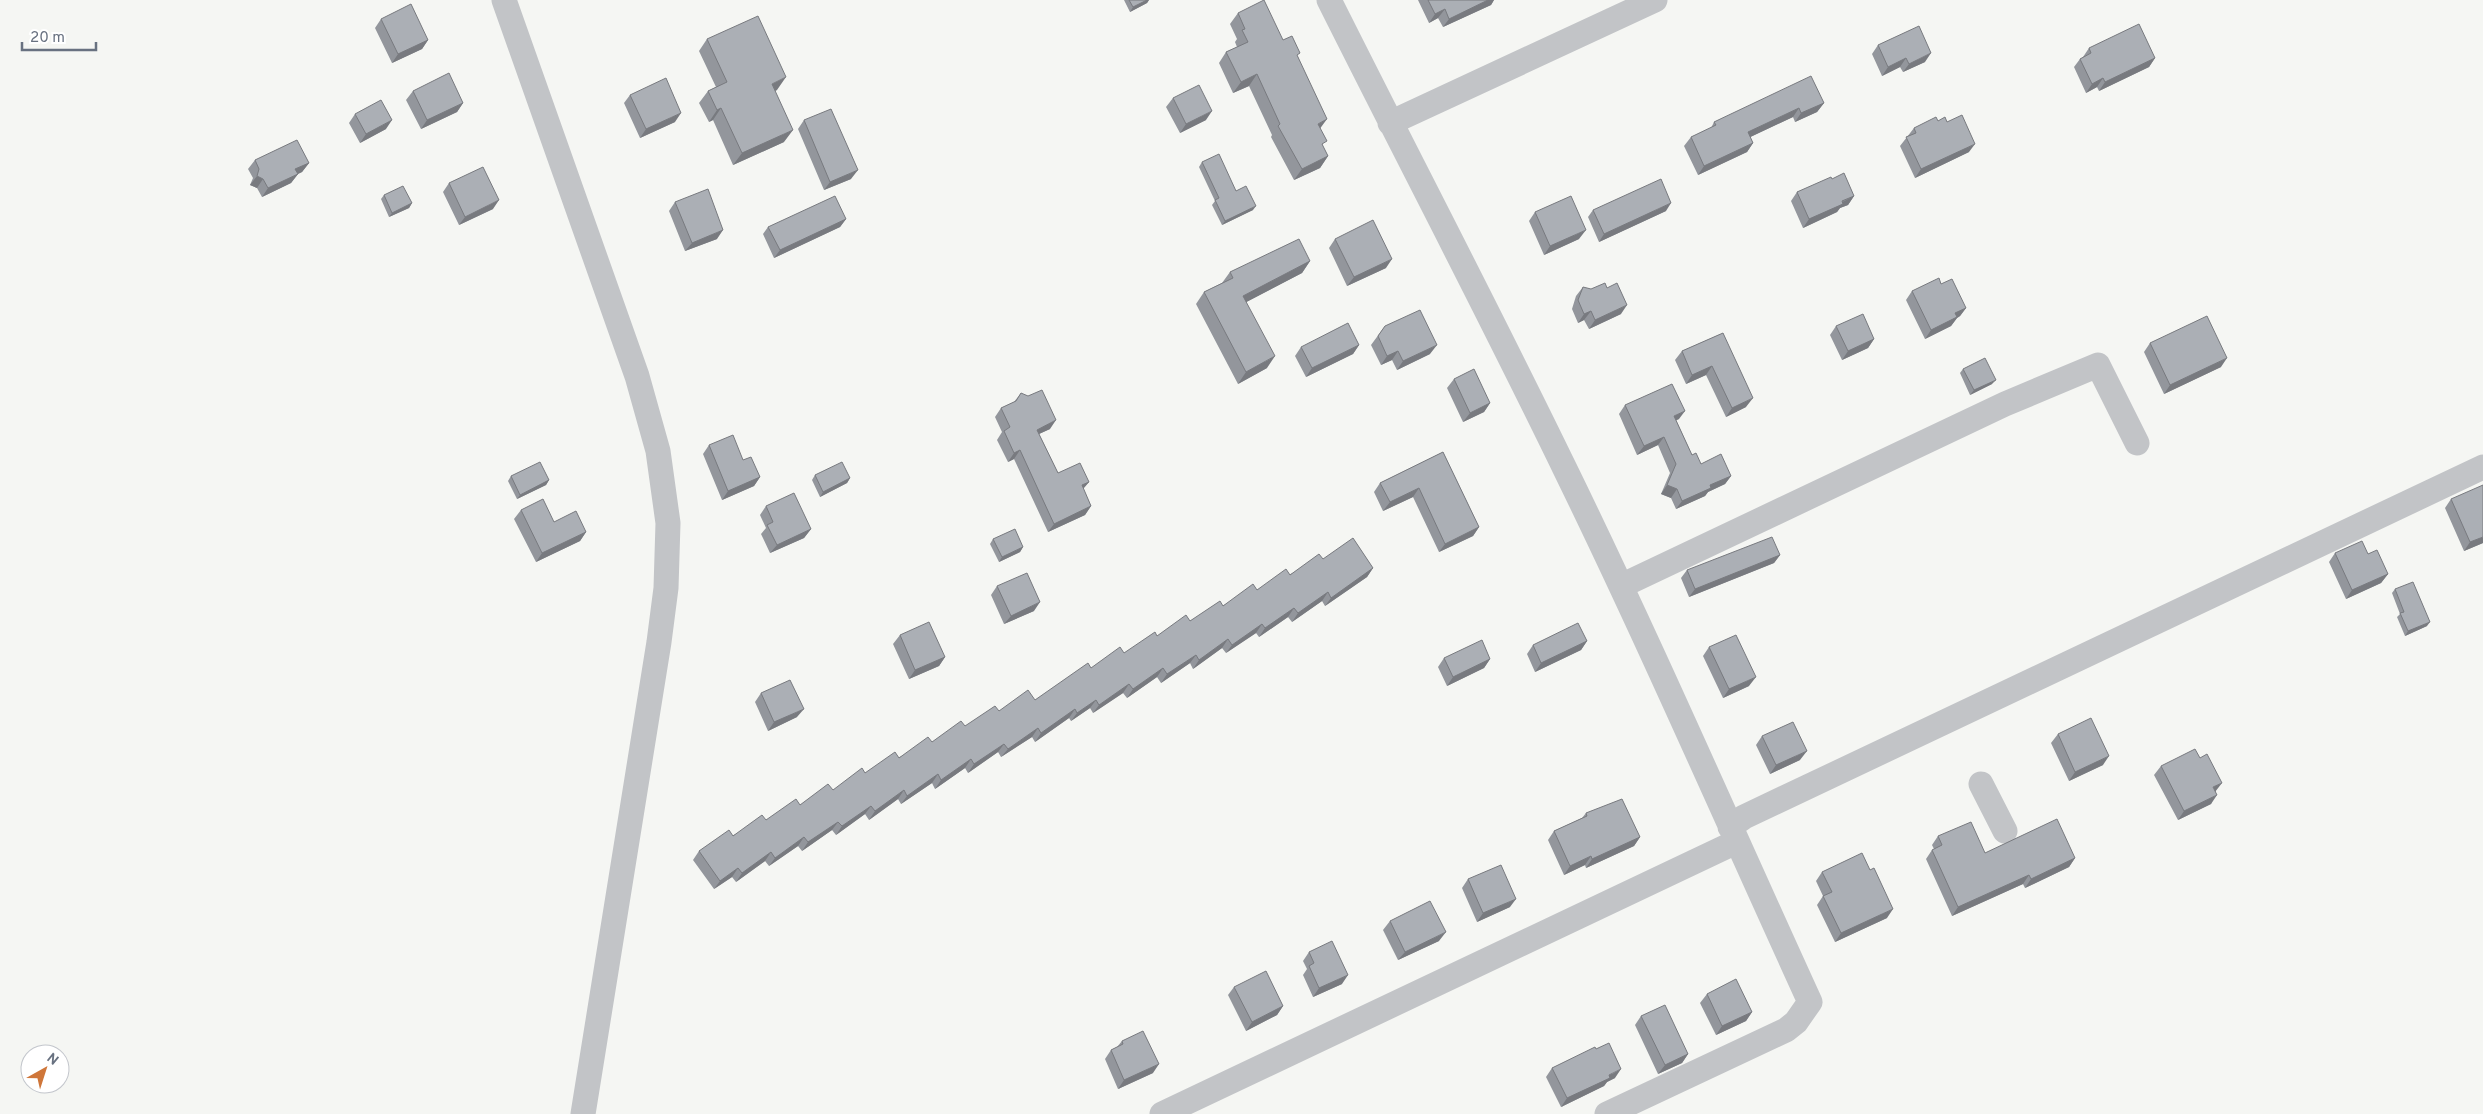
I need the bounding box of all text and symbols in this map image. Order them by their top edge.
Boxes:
scale bar [22,20,96,52]
text: 20 m [30,29,65,48]
north arrow [20,1044,70,1094]
text: N [43,1050,61,1070]

